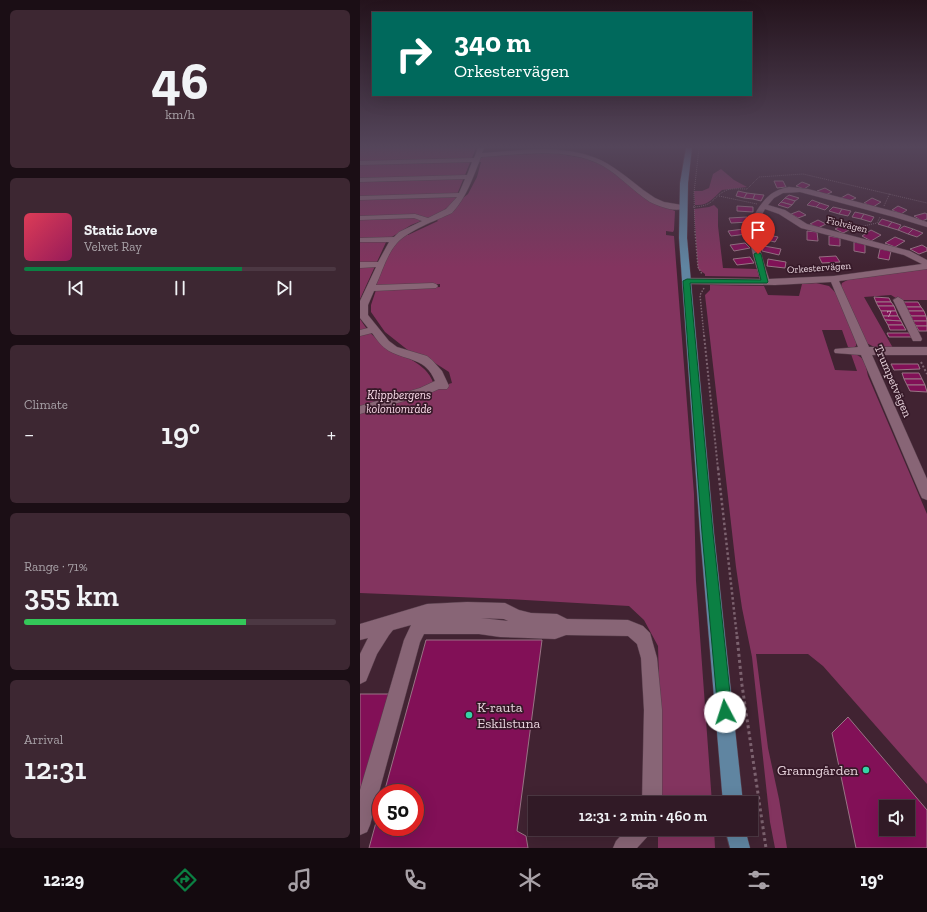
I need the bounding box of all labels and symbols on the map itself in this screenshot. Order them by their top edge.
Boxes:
pin [741,213,775,254]
street label: Fiolvägen [825,214,869,236]
street label: Orkestervägen [787,260,852,276]
house number: 7 [887,307,892,319]
street label: Trumpetvägen [871,343,915,419]
park label: Klippbergens koloniområde [366,388,432,416]
position arrow [704,691,746,733]
place label: K-rauta Eskilstuna [477,699,540,732]
marker: K-rauta Eskilstuna [464,710,474,720]
place label: Granngården [777,762,858,779]
marker: Granngården [861,765,871,775]
speed limit sign: 50 [372,784,424,836]

